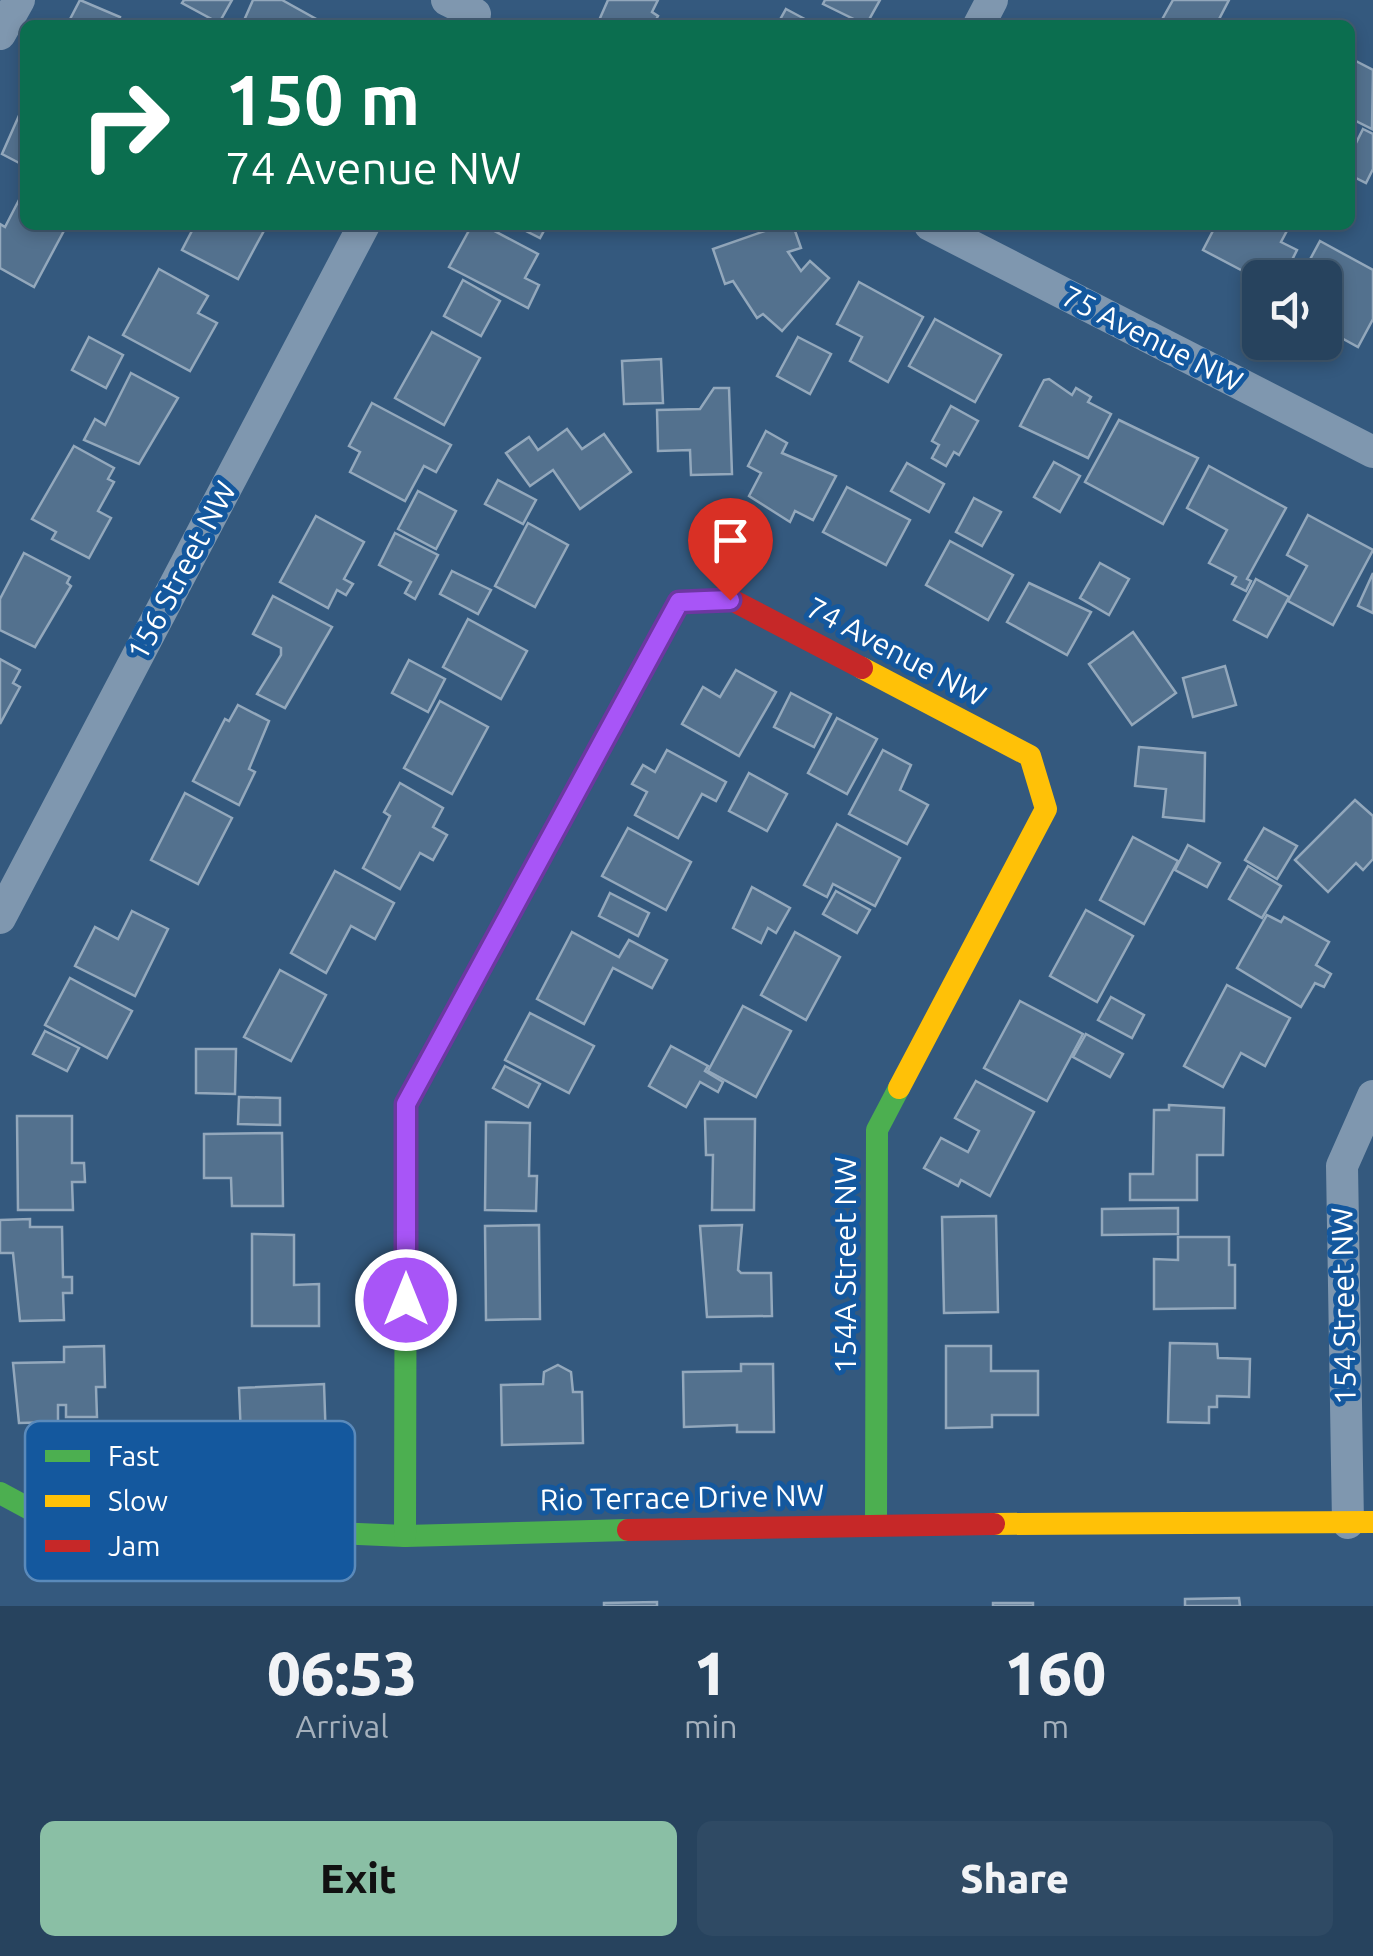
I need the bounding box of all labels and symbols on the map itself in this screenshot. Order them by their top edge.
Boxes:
street label: 75 Avenue NW [1057,278,1248,398]
street label: 156 Street NW [120,475,242,666]
pin [688,498,773,601]
street label: 74 Avenue NW [801,590,992,713]
street label: 154A Street NW [828,1157,862,1373]
street label: 154 Street NW [1324,1207,1362,1405]
position arrow [354,1248,458,1352]
legend [25,1421,355,1581]
text: Fast [108,1440,159,1471]
street label: Rio Terrace Drive NW [539,1478,825,1516]
text: Slow [108,1485,168,1516]
text: Jam [108,1530,160,1561]

